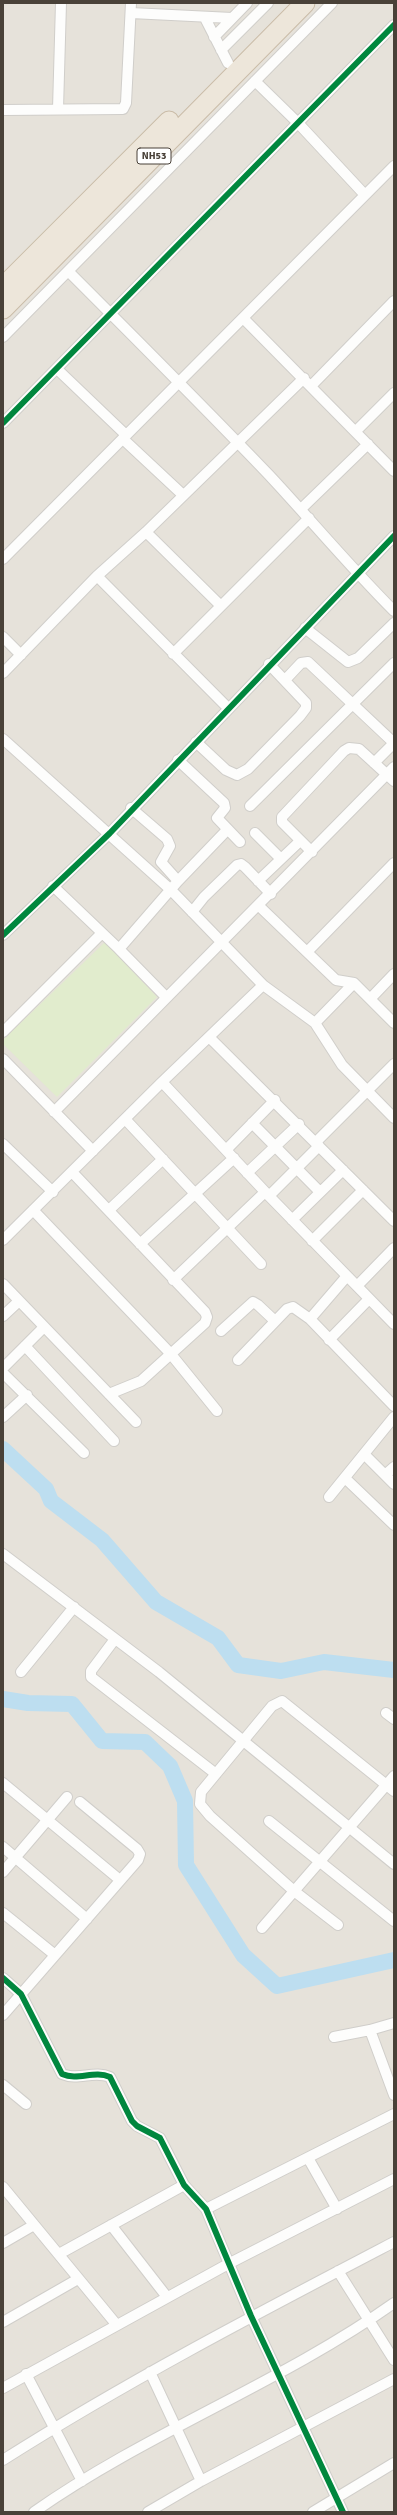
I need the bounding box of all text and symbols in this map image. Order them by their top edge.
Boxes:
road number: NH53 [137,148,171,164]

